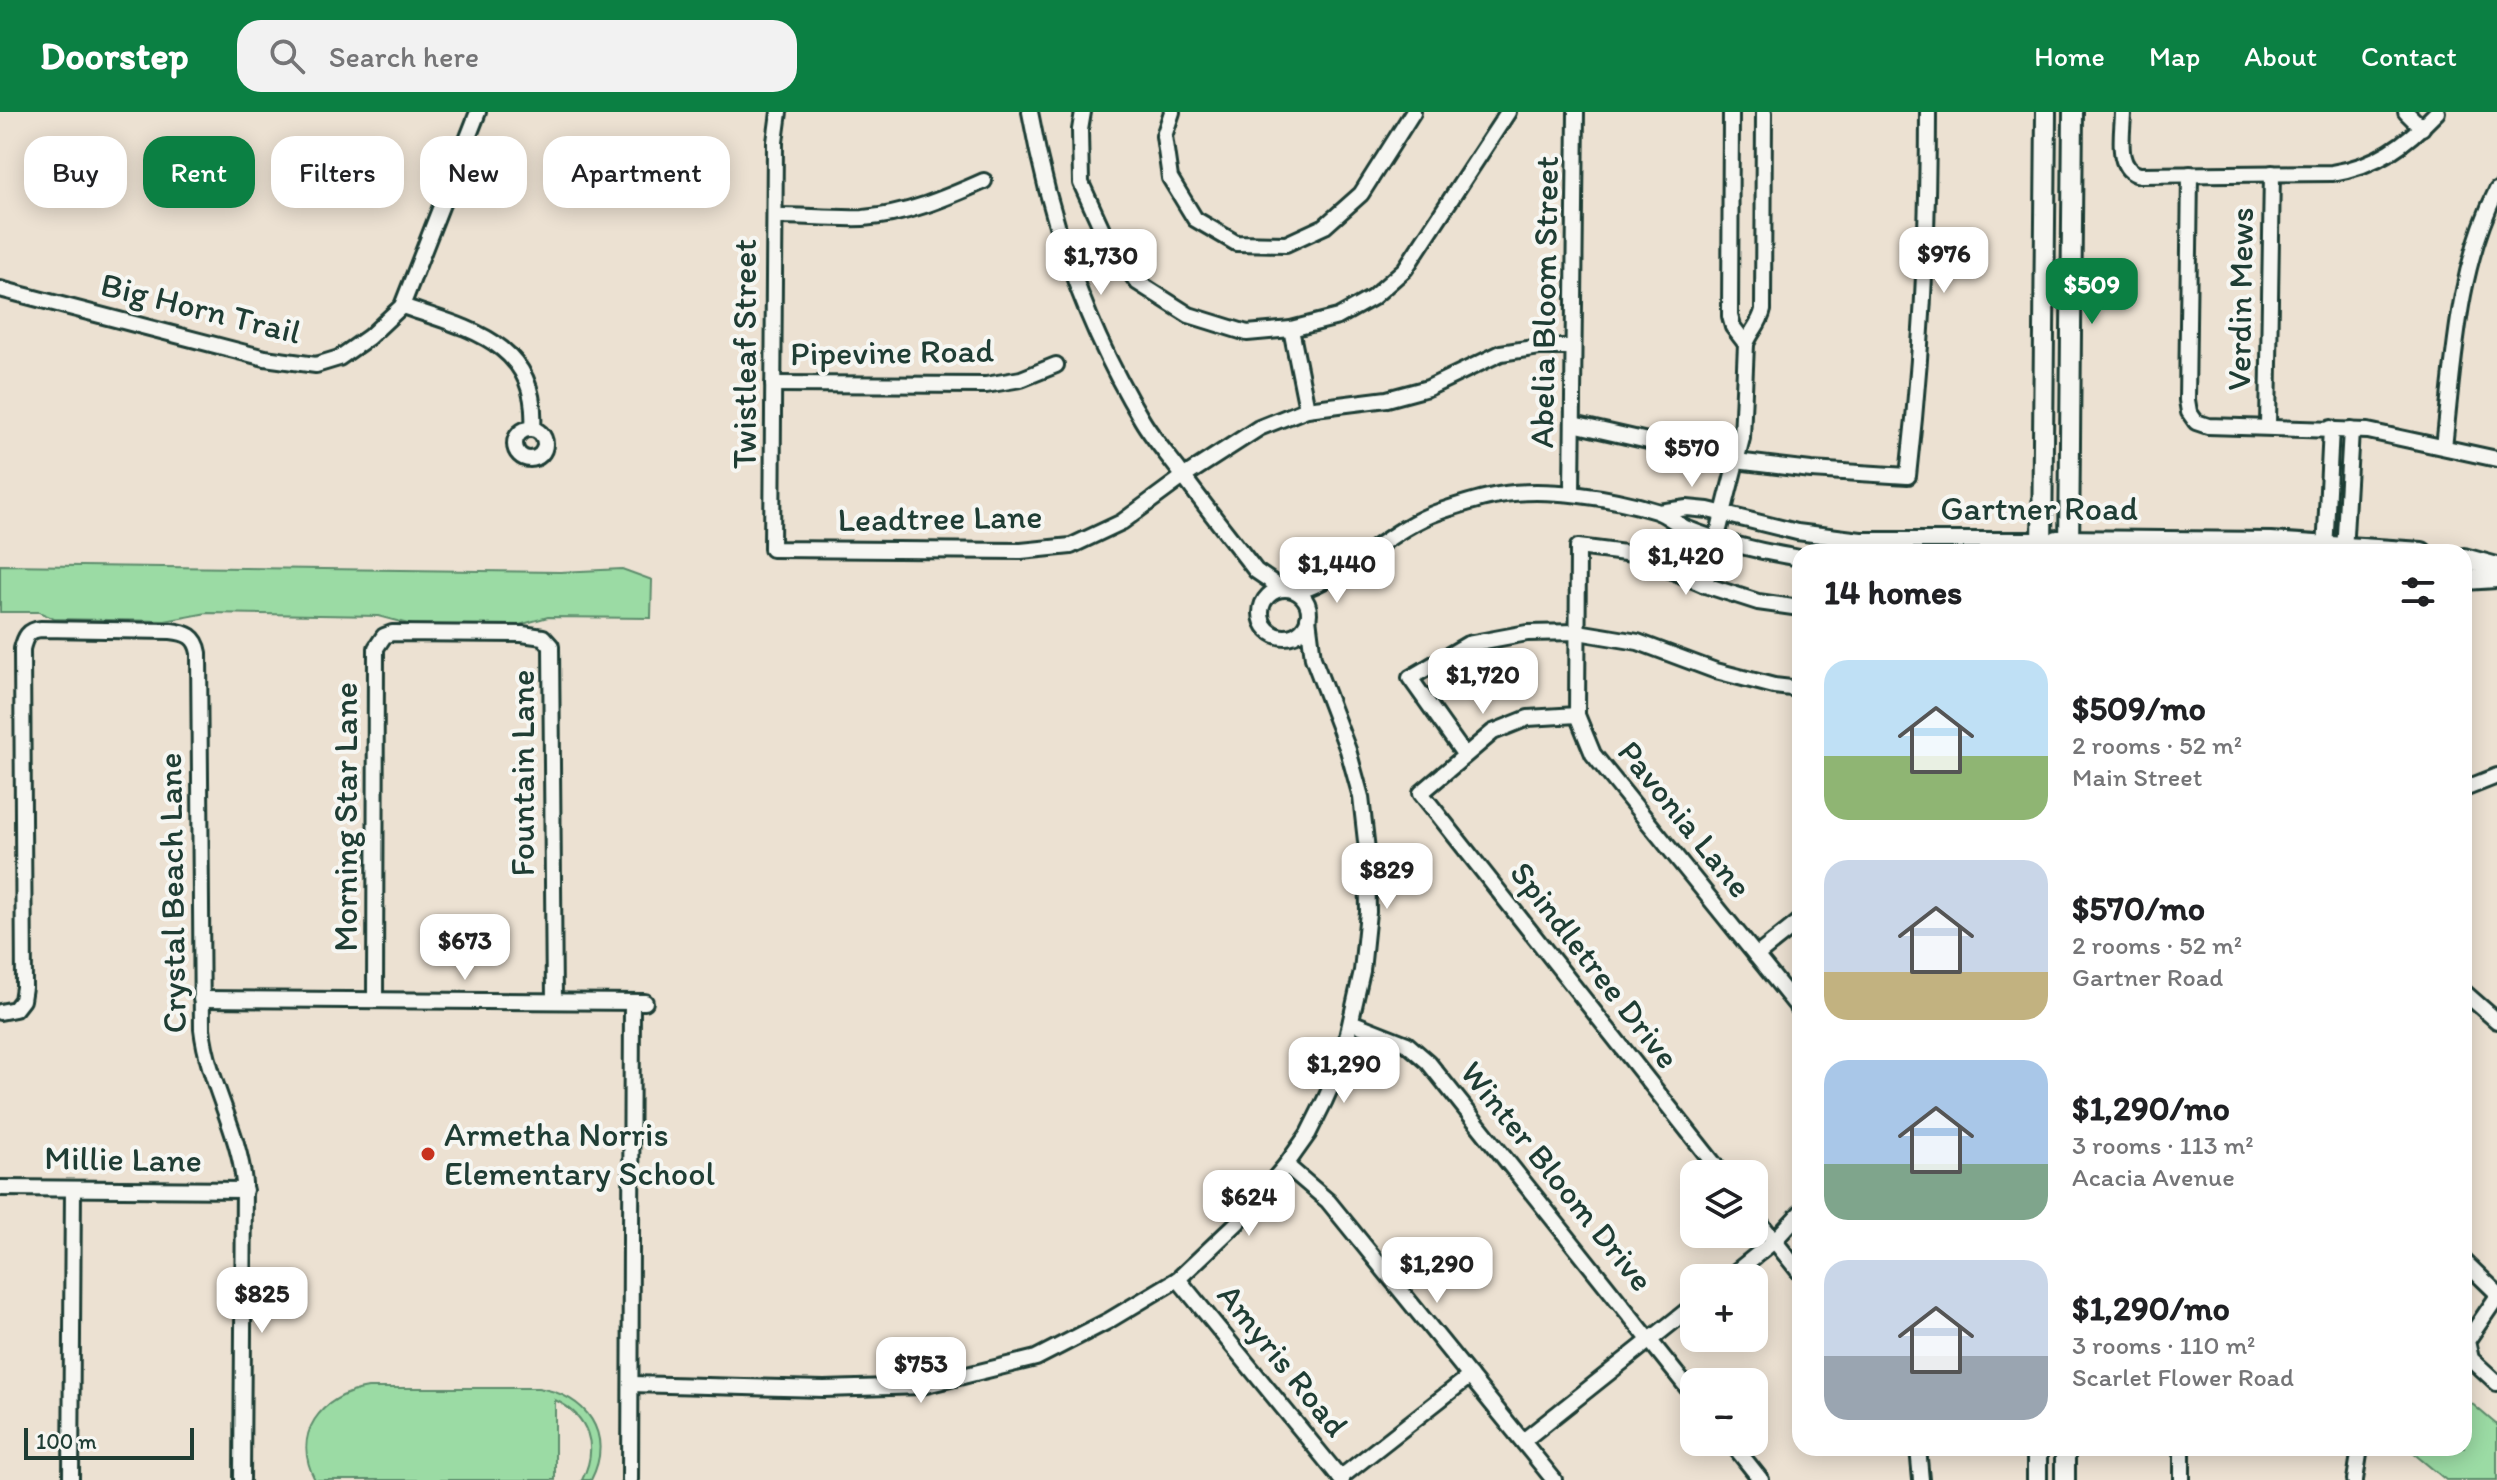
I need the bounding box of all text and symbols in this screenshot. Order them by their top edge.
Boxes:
search box [237,20,797,92]
text: Doorstep [40,33,189,79]
icon: search [265,34,309,78]
text: Search here [329,38,479,75]
text: Home [2034,39,2105,73]
text: Map [2149,39,2200,73]
text: About [2244,39,2317,73]
text: Contact [2361,39,2457,73]
chip: Buy [24,136,127,208]
chip: Rent [143,136,255,208]
chip: Filters [271,136,404,208]
chip: New [420,136,527,208]
chip: Apartment [543,136,730,208]
street label: Abelia Bloom Street [1521,155,1567,449]
street label: Verdin Mews [2218,207,2262,391]
pin: $976 [1897,227,1991,295]
pin: $1,730 [1036,229,1166,297]
text: $976 [1917,237,1971,269]
street label: Twistleaf Street [724,239,765,469]
text: $1,730 [1064,239,1138,271]
pin: $509 [2045,258,2139,326]
street label: Big Horn Trail [97,263,306,353]
text: $509 [2064,268,2120,300]
street label: Pipevine Road [790,330,995,374]
pin: $570 [1645,421,1739,489]
text: $570 [1664,431,1720,463]
street label: Gartner Road [1940,488,2138,529]
street label: Leadtree Lane [837,496,1043,540]
pin: $1,420 [1621,529,1751,597]
pin: $1,440 [1272,537,1402,605]
text: $1,420 [1648,539,1724,571]
text: $1,440 [1298,547,1376,579]
icon: filters [2396,570,2440,614]
text: 14 homes [1824,572,1962,613]
pin: $1,720 [1418,648,1548,716]
text: $1,720 [1446,658,1520,690]
street label: Fountain Lane [502,669,543,877]
street label: Morning Star Lane [325,682,366,952]
text: $509/mo [2072,688,2206,729]
icon: home [1888,692,1984,788]
text: 2 rooms · 52 m² [2072,729,2242,761]
street label: Pavonia Lane [1609,732,1761,906]
street label: Crystal Beach Lane [149,752,195,1034]
text: Main Street [2072,761,2203,793]
pin: $829 [1340,843,1434,911]
text: $829 [1360,853,1414,885]
street label: Spindletree Drive [1501,853,1689,1077]
text: $570/mo [2072,888,2205,929]
icon: home [1888,892,1984,988]
pin: $673 [418,914,512,982]
text: $673 [438,924,492,956]
text: 2 rooms · 52 m² [2072,929,2242,961]
text: Gartner Road [2072,961,2223,993]
pin: $1,290 [1279,1037,1409,1105]
text: $1,290 [1307,1047,1381,1079]
street label: Winter Bloom Drive [1452,1053,1662,1299]
text: $1,290/mo [2072,1088,2230,1129]
icon: home [1888,1092,1984,1188]
place label: Armetha Norris Elementary School [444,1114,715,1194]
text: 3 rooms · 113 m² [2072,1129,2254,1161]
street label: Millie Lane [44,1137,202,1181]
marker: Armetha Norris Elementary School [419,1145,437,1163]
map controls [1680,1160,1768,1456]
button: layers [1680,1160,1768,1248]
text: Acacia Avenue [2072,1161,2235,1193]
pin: $624 [1202,1170,1296,1238]
text: $624 [1221,1180,1277,1212]
pin: $1,290 [1372,1237,1502,1305]
text: $1,290 [1400,1247,1474,1279]
button: + [1680,1264,1768,1352]
pin: $825 [215,1267,309,1335]
street label: Amyris Road [1209,1275,1357,1445]
text: $825 [235,1277,289,1309]
text: $1,290/mo [2072,1288,2230,1329]
icon: home [1888,1292,1984,1388]
text: 3 rooms · 110 m² [2072,1329,2255,1361]
pin: $753 [874,1337,968,1405]
text: $753 [894,1347,948,1379]
text: Scarlet Flower Road [2072,1361,2294,1393]
button: − [1680,1368,1768,1456]
scale bar [24,1424,194,1460]
text: 100 m [36,1428,97,1455]

